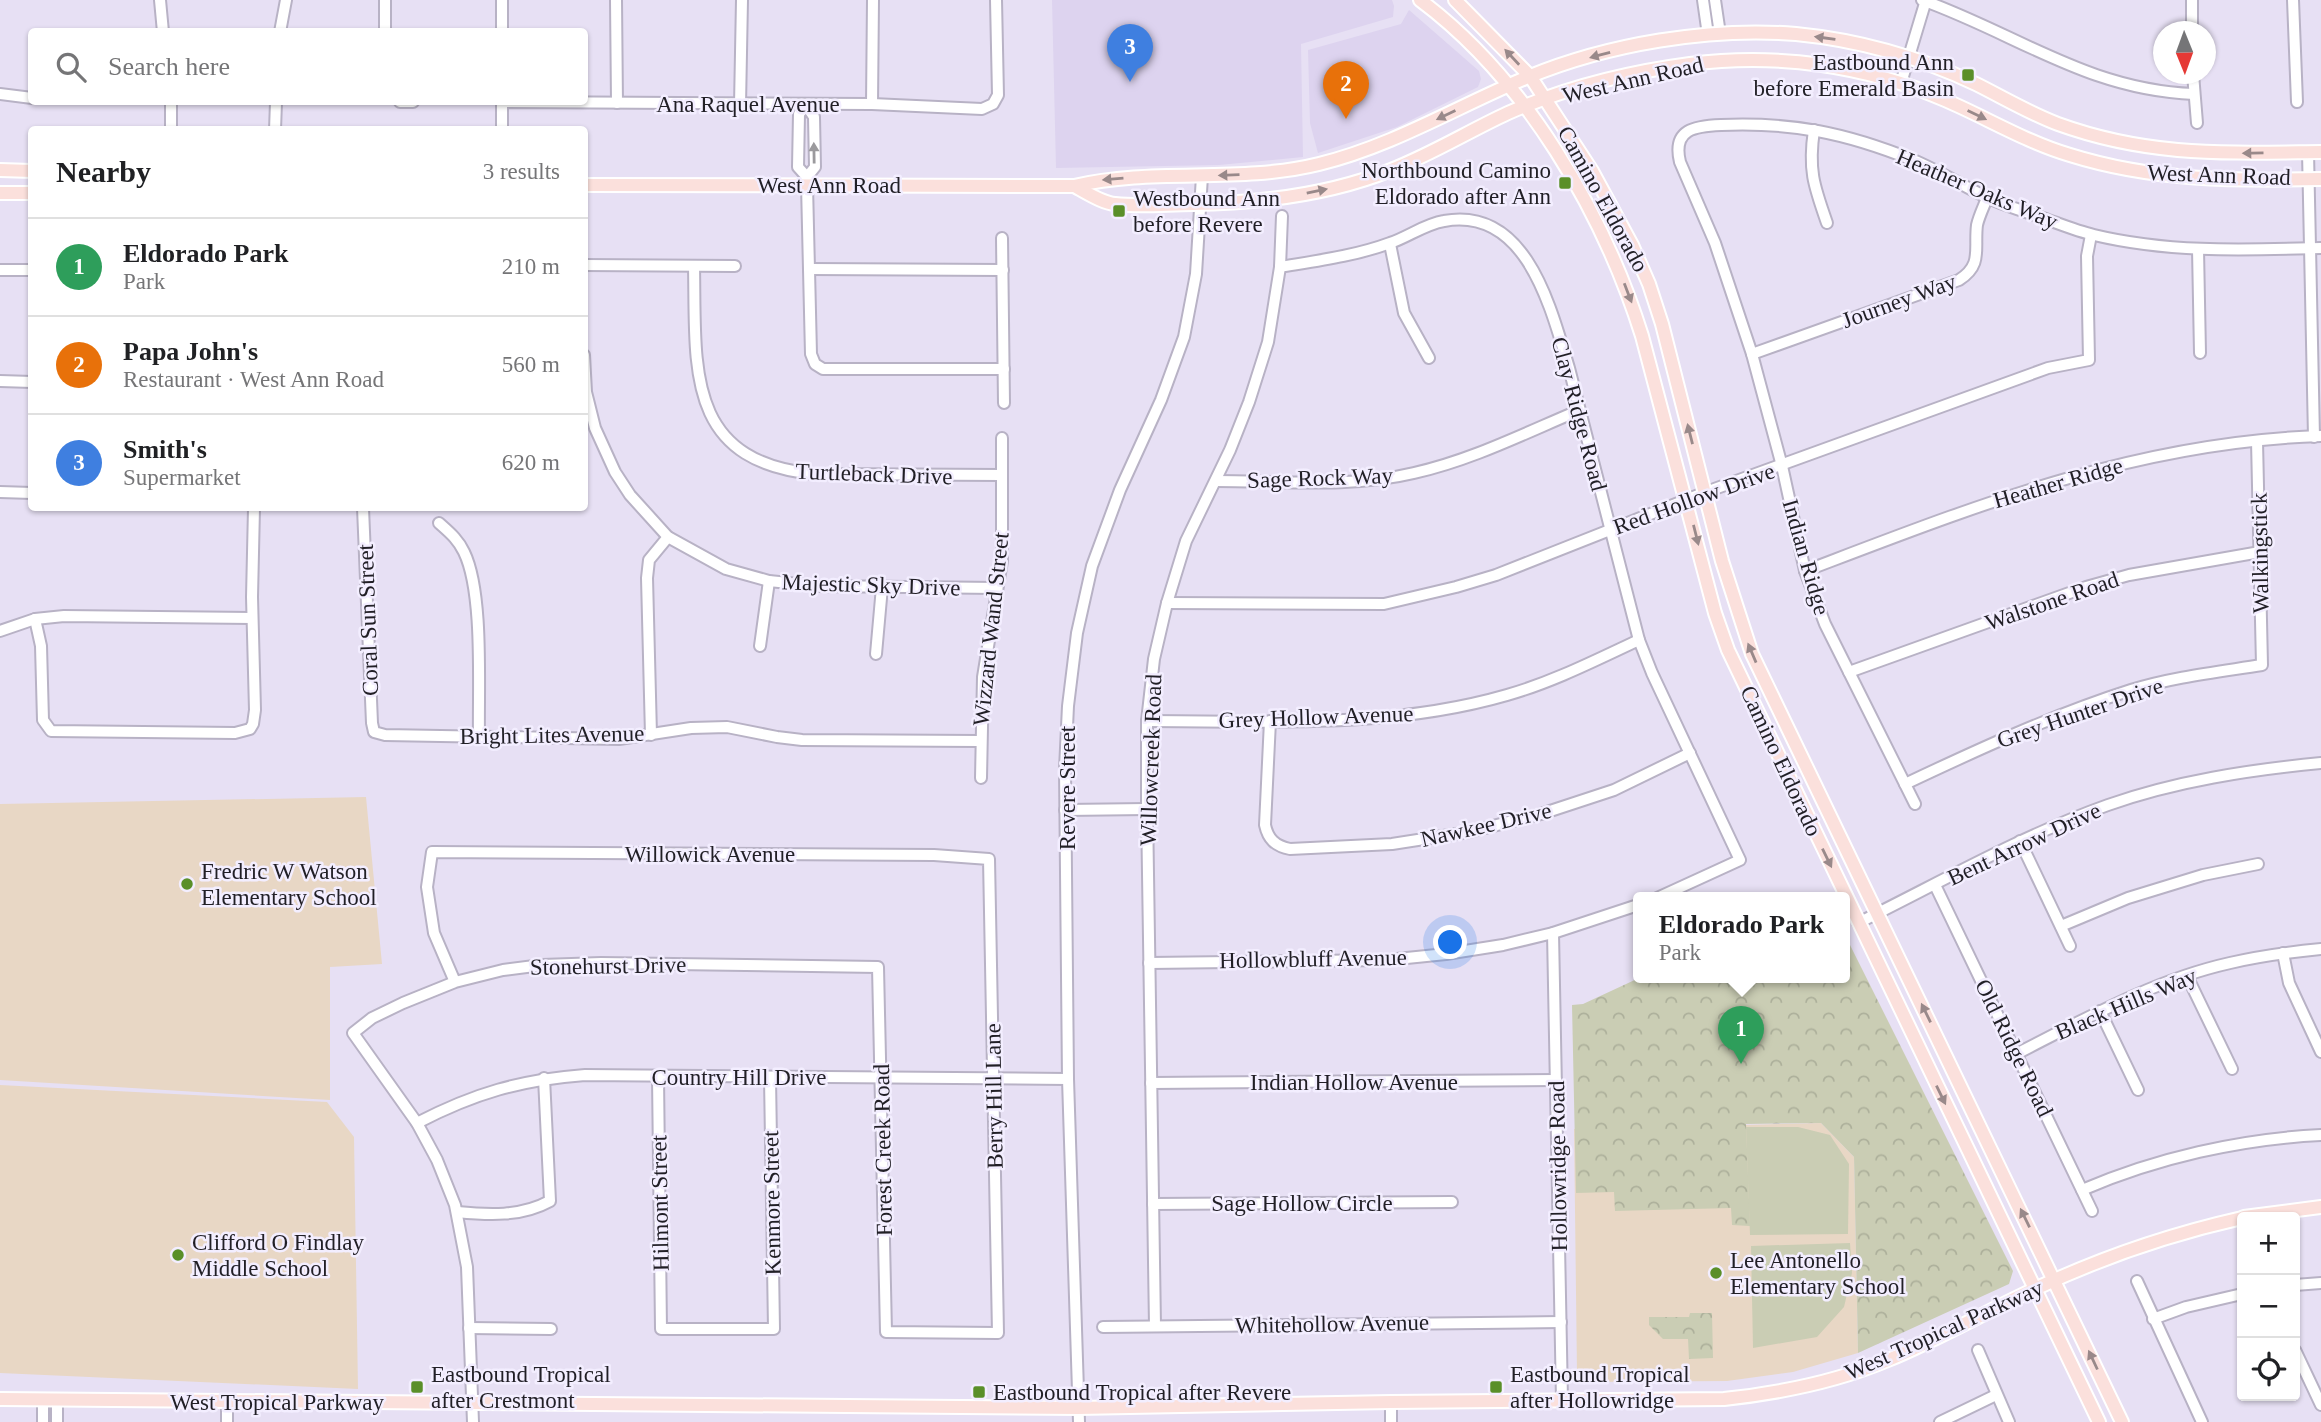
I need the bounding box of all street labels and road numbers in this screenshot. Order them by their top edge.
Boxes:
street label: West Ann Road [1560,52,1706,108]
street label: Ana Raquel Avenue [656,92,840,117]
street label: Camino Eldorado [1553,122,1653,276]
street label: Heather Oaks Way [1893,144,2062,234]
street label: West Ann Road [2147,160,2292,190]
street label: West Ann Road [757,173,901,198]
street label: Journey Way [1838,269,1960,333]
street label: Clay Ridge Road [1546,334,1612,494]
street label: Heather Ridge [1990,453,2126,513]
street label: Red Hollow Drive [1610,458,1778,540]
street label: Turtleback Drive [795,459,953,489]
street label: Sage Rock Way [1247,463,1394,493]
street label: Walkingstick [2246,492,2274,614]
street label: Indian Ridge [1778,496,1834,618]
street label: Wizzard Wand Street [968,530,1014,727]
street label: Coral Sun Street [353,543,383,696]
street label: Walstone Road [1982,566,2122,635]
street label: Majestic Sky Drive [781,569,961,601]
street label: Willowcreek Road [1136,673,1167,846]
street label: Grey Hunter Drive [1994,673,2166,753]
street label: Camino Eldorado [1735,682,1827,840]
street label: Grey Hollow Avenue [1218,701,1414,733]
street label: Bright Lites Avenue [459,721,645,749]
street label: Revere Street [1055,725,1080,850]
street label: Nawkee Drive [1418,798,1554,852]
street label: Bent Arrow Drive [1943,798,2105,890]
street label: Willowick Avenue [625,842,795,867]
street label: Hollowbluff Avenue [1219,945,1407,973]
street label: Stonehurst Drive [530,952,686,980]
street label: Black Hills Way [2052,963,2201,1045]
street label: Old Ridge Road [1970,975,2058,1121]
street label: Berry Hill Lane [980,1023,1008,1169]
street label: Forest Creek Road [869,1063,897,1236]
street label: Country Hill Drive [651,1065,827,1090]
street label: Indian Hollow Avenue [1250,1070,1458,1095]
street label: Hollowridge Road [1544,1080,1572,1251]
street label: Kenmore Street [758,1130,786,1276]
street label: Hilmont Street [646,1134,674,1271]
street label: Sage Hollow Circle [1211,1191,1393,1216]
street label: West Tropical Parkway [1841,1275,2047,1385]
street label: Whitehollow Avenue [1235,1310,1429,1338]
street label: West Tropical Parkway [170,1390,385,1415]

